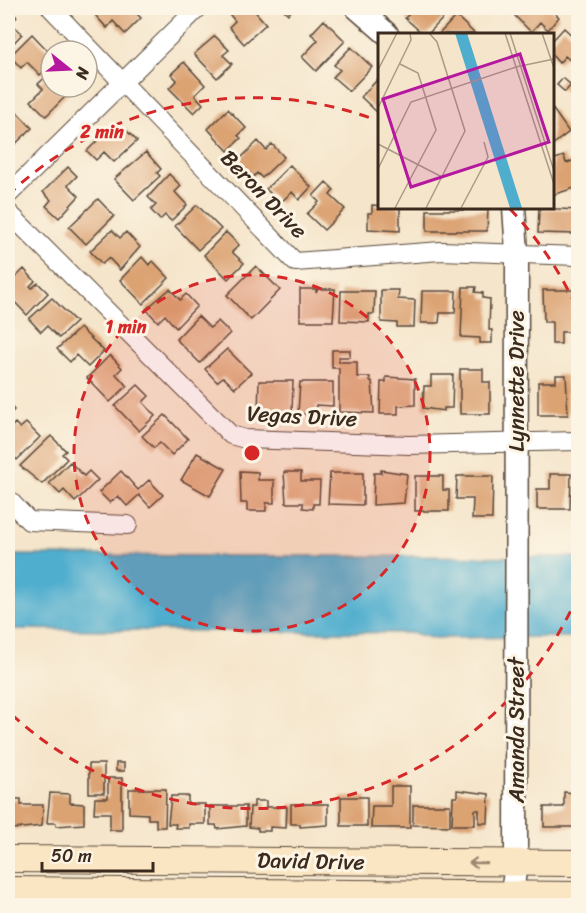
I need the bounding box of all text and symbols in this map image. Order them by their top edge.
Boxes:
inset map [378,33,553,208]
north arrow [39,39,99,99]
text: N [67,63,99,84]
text: 2 min [79,116,124,148]
street label: Beron Drive [211,140,317,248]
street label: Lynnette Drive [497,310,536,452]
text: 1 min [106,311,147,343]
street label: Vegas Drive [246,394,358,438]
centre of rings [242,443,262,463]
street label: Amanda Street [497,656,536,804]
scale bar [42,835,153,873]
text: 50 m [51,840,92,872]
street label: David Drive [257,841,365,881]
one-way arrow [469,857,489,869]

